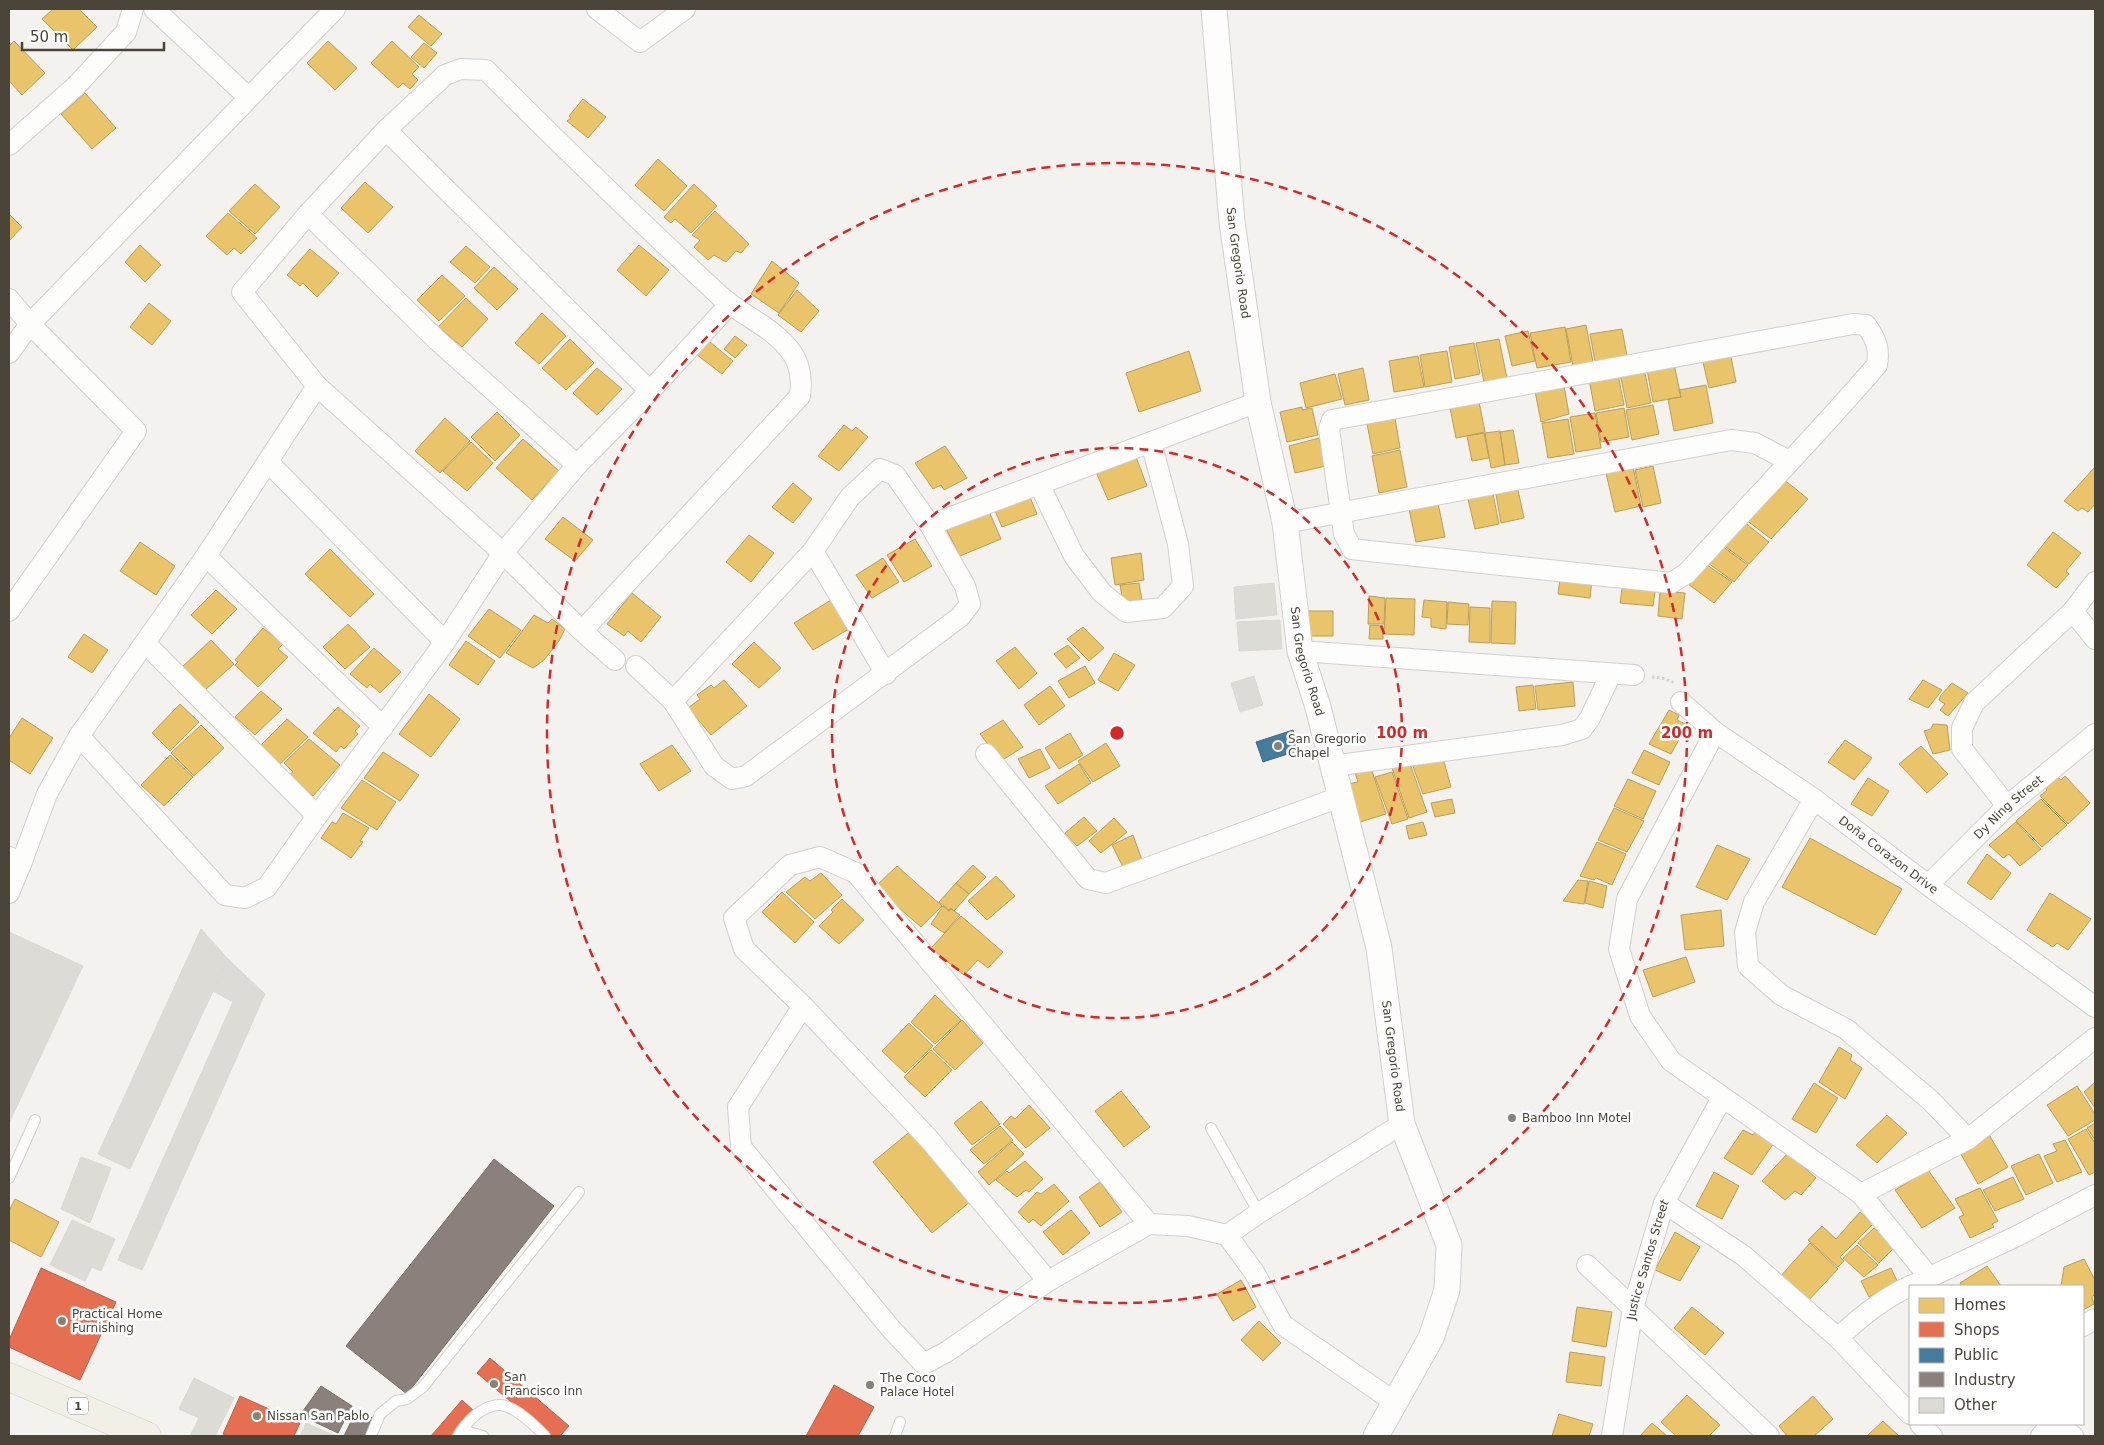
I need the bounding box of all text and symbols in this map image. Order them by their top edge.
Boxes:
scale bar [22,20,165,52]
text: 50 m [30,28,68,46]
street label: San Gregorio Road [1224,207,1253,319]
street label: San Gregorio Road [1288,606,1327,717]
centre of rings [1108,724,1126,742]
text: 100 m [1376,724,1428,742]
text: 200 m [1661,724,1713,742]
place label: San Gregorio Chapel [1288,732,1366,760]
marker: San Gregorio Chapel [1272,740,1284,752]
street label: Dy Ning Street [1971,772,2046,842]
street label: Doña Corazon Drive [1836,813,1941,897]
street label: San Gregorio Road [1379,1000,1407,1113]
place label: Bamboo Inn Motel [1522,1111,1631,1125]
marker: Bamboo Inn Motel [1506,1112,1518,1124]
street label: Justice Santos Street [1624,1197,1672,1322]
legend [1909,1285,2084,1425]
text: Homes [1954,1296,2006,1314]
place label: Practical Home Furnishing [72,1307,163,1335]
marker: Practical Home Furnishing [56,1315,68,1327]
text: Shops [1954,1321,2000,1339]
text: Public [1954,1346,1998,1364]
place label: San Francisco Inn [504,1370,583,1398]
place label: The Coco Palace Hotel [879,1371,954,1399]
text: Industry [1954,1371,2016,1389]
marker: San Francisco Inn [488,1378,500,1390]
marker: The Coco Palace Hotel [864,1379,876,1391]
text: Other [1954,1396,1997,1414]
road number: 1 [68,1398,88,1414]
place label: Nissan San Pablo [267,1409,369,1423]
marker: Nissan San Pablo [251,1410,263,1422]

